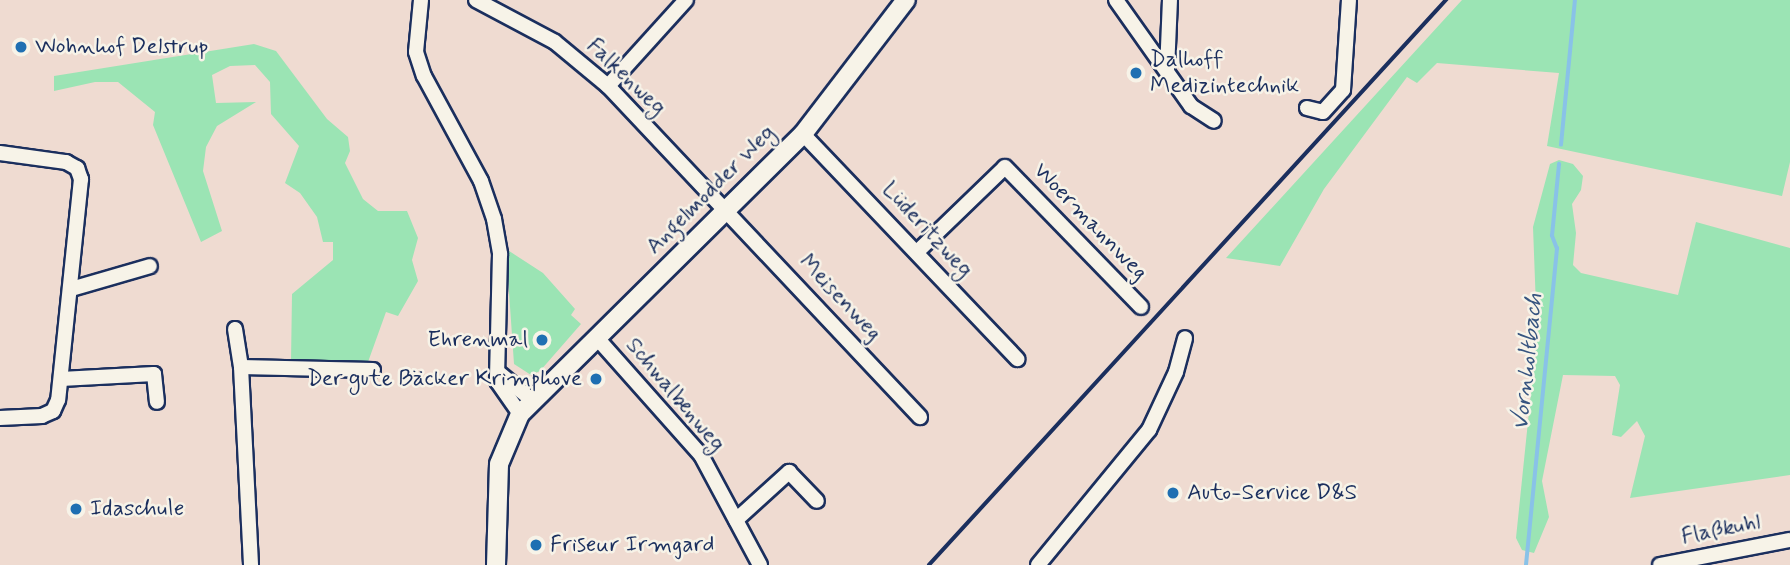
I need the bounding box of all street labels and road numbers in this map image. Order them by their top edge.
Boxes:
street label: Falkenweg [581,32,671,122]
street label: Angelmodder Weg [640,119,782,261]
street label: Woermannweg [1027,157,1153,287]
street label: Lüderitzweg [876,176,978,284]
street label: Meisenweg [793,249,887,347]
street label: Schwalbenweg [619,332,731,458]
street label: Flaßkuhl [1679,509,1763,551]

